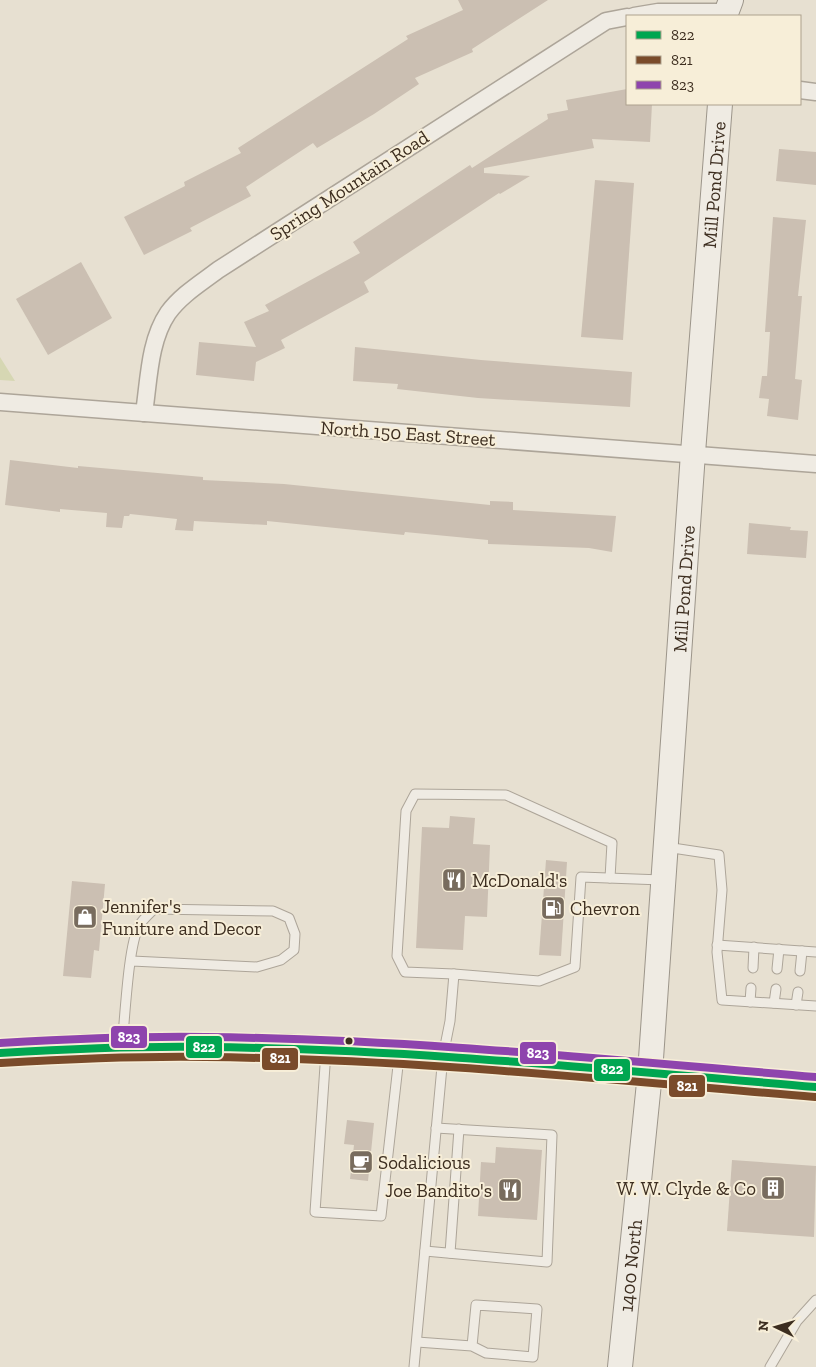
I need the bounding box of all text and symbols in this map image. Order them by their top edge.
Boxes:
legend [626,15,801,105]
text: 822 [671,26,695,44]
text: 821 [671,51,693,69]
text: 823 [671,76,694,94]
street label: Mill Pond Drive [698,120,731,249]
street label: Spring Mountain Road [266,125,433,245]
street label: North 150 East Street [320,416,496,451]
street label: Mill Pond Drive [668,524,700,653]
restaurant icon: McDonald's [441,867,467,893]
place label: McDonald's [472,869,567,892]
place label: Jennifer's Funiture and Decor [102,895,262,940]
fuel station icon: Chevron [540,895,566,921]
place label: Chevron [570,897,640,920]
shop icon: Jennifer's Funiture and Decor [72,904,98,930]
line badge: 823 [110,1025,148,1049]
text: 823 [118,1029,141,1046]
line badge: 822 [185,1035,223,1059]
unlabelled marker [344,1036,354,1046]
text: 822 [193,1039,216,1056]
line badge: 823 [519,1041,557,1065]
text: 823 [527,1045,550,1062]
line badge: 821 [261,1047,299,1071]
text: 821 [270,1050,291,1067]
line badge: 822 [593,1058,631,1082]
text: 822 [601,1061,624,1078]
line badge: 821 [668,1074,706,1098]
text: 821 [677,1078,698,1095]
cafe icon: Sodalicious [348,1149,374,1175]
place label: Sodalicious [378,1151,471,1174]
building icon: W. W. Clyde & Co [760,1175,786,1201]
restaurant icon: Joe Bandito's [497,1177,523,1203]
place label: W. W. Clyde & Co [617,1177,756,1200]
place label: Joe Bandito's [385,1179,492,1202]
street label: 1400 North [615,1218,647,1313]
north arrow [751,1302,801,1352]
text: N [755,1320,773,1332]

